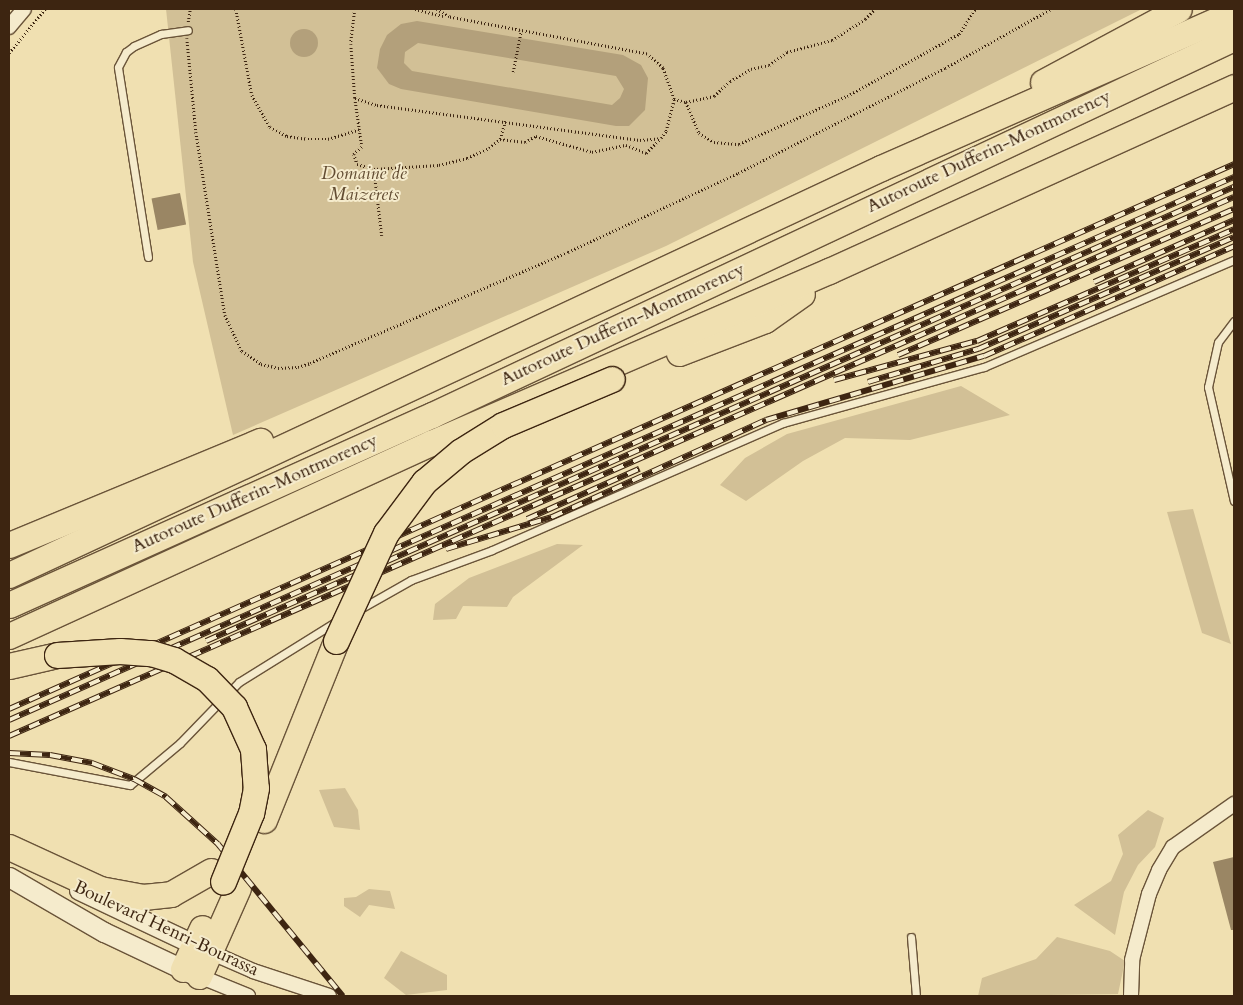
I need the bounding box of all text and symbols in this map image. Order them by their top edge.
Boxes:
street label: Autoroute Dufferin-Montmorency [864,86,1114,218]
park label: Domaine de Maizerets [321,164,407,206]
street label: Autoroute Dufferin-Montmorency [498,259,748,391]
street label: Autoroute Dufferin-Montmorency [129,430,381,558]
street label: Boulevard Henri-Bourassa [70,877,262,981]

